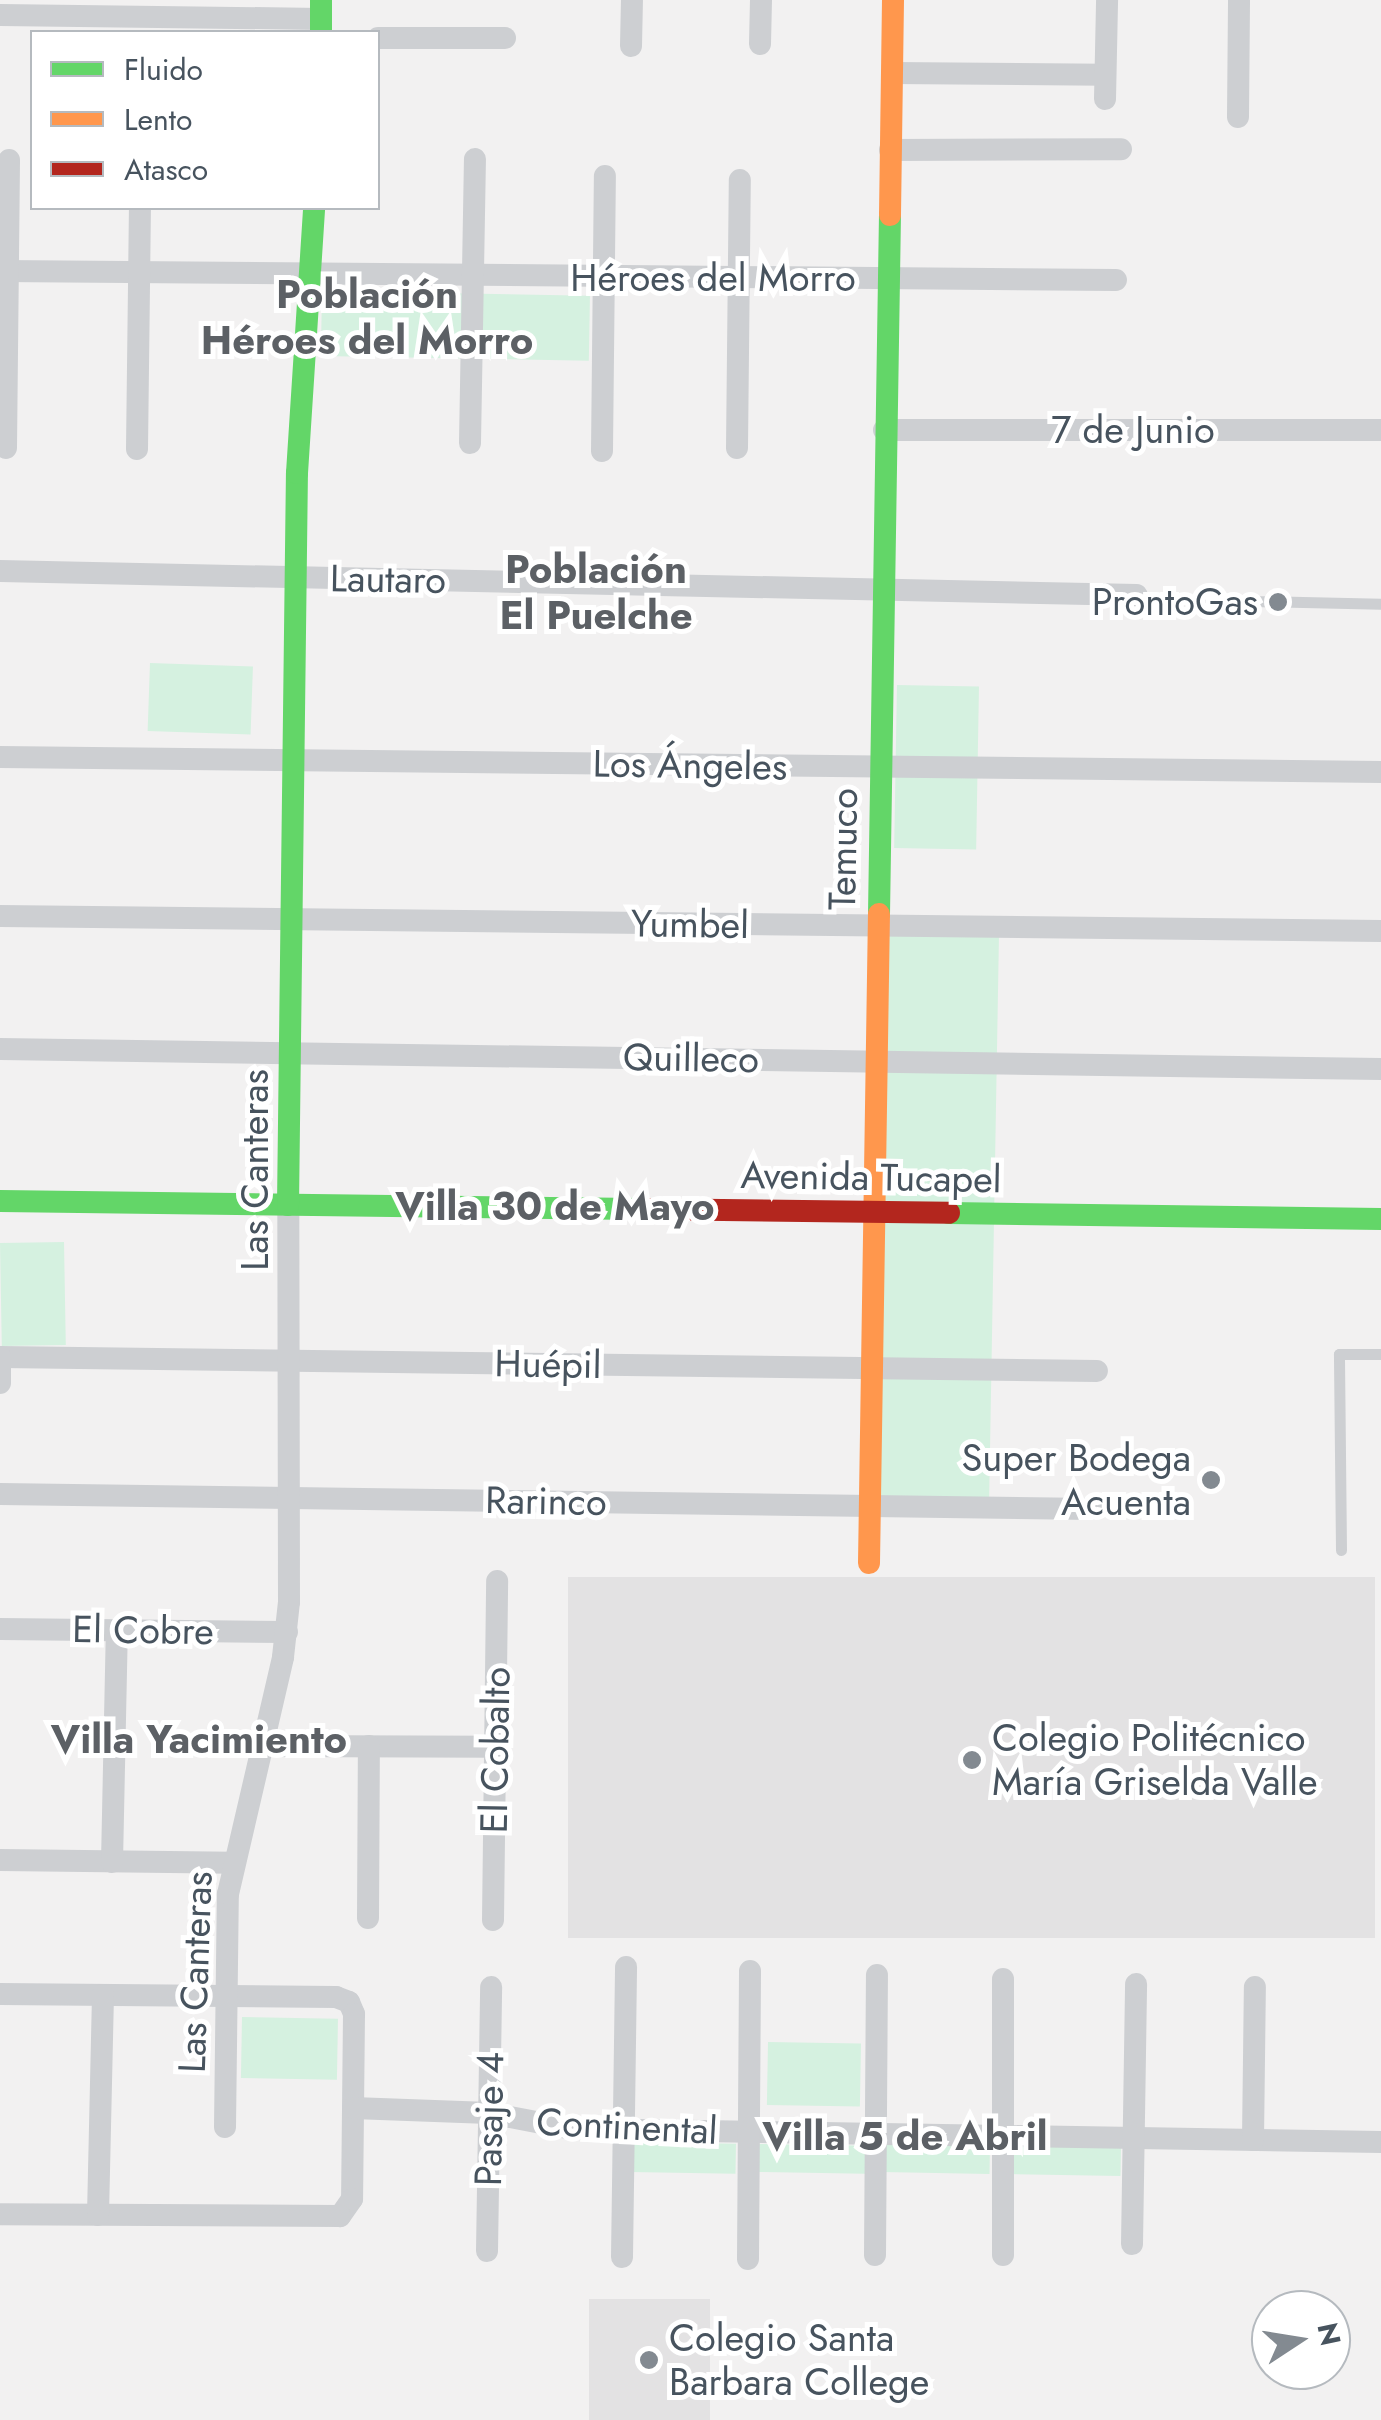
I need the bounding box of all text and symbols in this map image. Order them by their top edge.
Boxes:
legend [30,30,380,210]
text: Fluido [124,48,203,91]
text: Lento [124,98,192,141]
text: Atasco [124,148,208,191]
street label: Héroes del Morro [570,255,856,301]
district label: Población Héroes del Morro [201,270,533,364]
street label: 7 de Junio [1051,407,1215,453]
district label: Población El Puelche [499,545,693,639]
street label: Lautaro [330,555,446,603]
place label: ProntoGas [1092,579,1258,625]
marker: ProntoGas [1267,591,1289,613]
street label: Los Ángeles [592,741,788,789]
street label: Temuco [819,788,867,910]
street label: Yumbel [631,900,749,948]
street label: Quilleco [623,1034,759,1082]
street label: Las Canteras [232,1069,278,1271]
street label: Avenida Tucapel [740,1152,1002,1202]
district label: Villa 30 de Mayo [395,1182,715,1230]
street label: Huépil [494,1340,602,1388]
place label: Super Bodega Acuenta [961,1435,1191,1525]
marker: Super Bodega Acuenta [1200,1469,1222,1491]
street label: Rarinco [485,1477,607,1525]
street label: El Cobre [72,1606,214,1654]
street label: El Cobalto [471,1666,519,1834]
district label: Villa Yacimiento [51,1715,347,1763]
place label: Colegio Politécnico María Griselda Valle [992,1715,1318,1805]
marker: Colegio Politécnico María Griselda Valle [961,1749,983,1771]
street label: Las Canteras [169,1870,221,2074]
street label: Pasaje 4 [465,2052,513,2186]
street label: Continental [535,2098,719,2154]
district label: Villa 5 de Abril [762,2112,1048,2160]
north arrow [1251,2290,1351,2390]
place label: Colegio Santa Barbara College [669,2315,929,2404]
text: N [1307,2319,1351,2349]
marker: Colegio Santa Barbara College [638,2349,660,2371]

